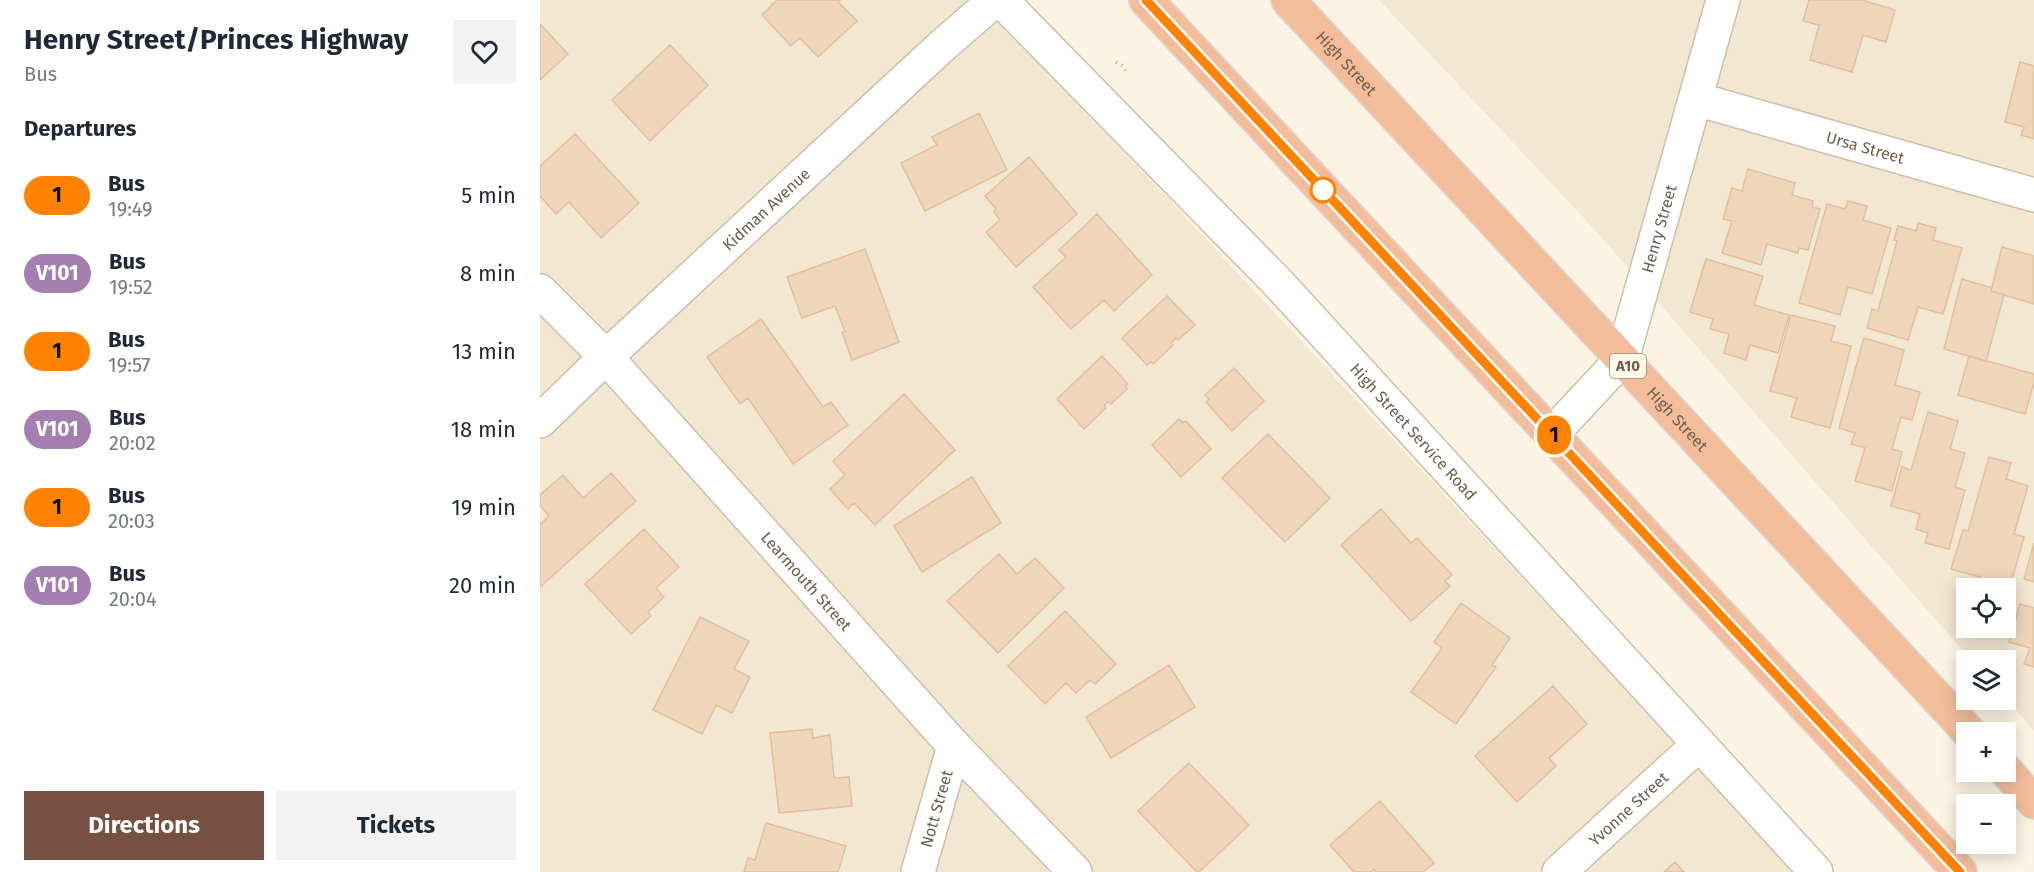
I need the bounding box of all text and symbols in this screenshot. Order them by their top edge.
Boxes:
button: heart [453,20,516,83]
text: Henry Street/Princes Highway [24,23,408,56]
street label: High Street [1312,27,1381,100]
text: Bus [24,62,57,86]
text: Departures [24,115,136,142]
street label: Ursa Street [1824,127,1907,168]
street label: Kidman Avenue [719,164,814,255]
text: Bus [108,170,145,197]
unlabelled marker [1310,177,1336,203]
text: 1 [52,182,62,208]
text: 5 min [461,182,516,209]
street label: Henry Street [1638,182,1681,275]
text: 19:49 [108,197,153,221]
text: Bus [109,248,146,275]
text: V101 [36,260,79,286]
text: 8 min [460,260,516,287]
text: 19:52 [109,275,153,299]
text: Bus [108,326,145,353]
text: 1 [52,338,62,364]
text: 13 min [452,338,516,365]
text: 19:57 [108,353,150,377]
road number: A10 [1610,354,1646,378]
street label: High Street Service Road [1346,359,1480,504]
street label: High Street [1643,383,1712,455]
text: Bus [109,404,146,431]
text: V101 [36,416,79,442]
text: 18 min [451,416,516,443]
line badge: 1 [1534,416,1574,454]
text: 1 [1549,422,1559,448]
text: 20:02 [109,431,156,455]
text: Bus [108,482,145,509]
text: 1 [52,494,62,520]
text: 19 min [451,494,516,521]
text: 20:03 [108,509,155,533]
street label: Learmouth Street [757,528,855,635]
text: Bus [109,560,146,587]
text: V101 [36,572,79,598]
text: 20 min [449,572,516,599]
map controls [1956,578,2016,854]
button: locate [1956,578,2016,638]
text: 20:04 [109,587,157,611]
button: layers [1956,650,2016,710]
button: + [1956,722,2016,782]
street label: Nott Street [917,768,957,850]
street label: Yvonne Street [1585,768,1672,850]
button: Directions [24,791,264,860]
button: Tickets [276,791,516,860]
button: − [1956,794,2016,854]

